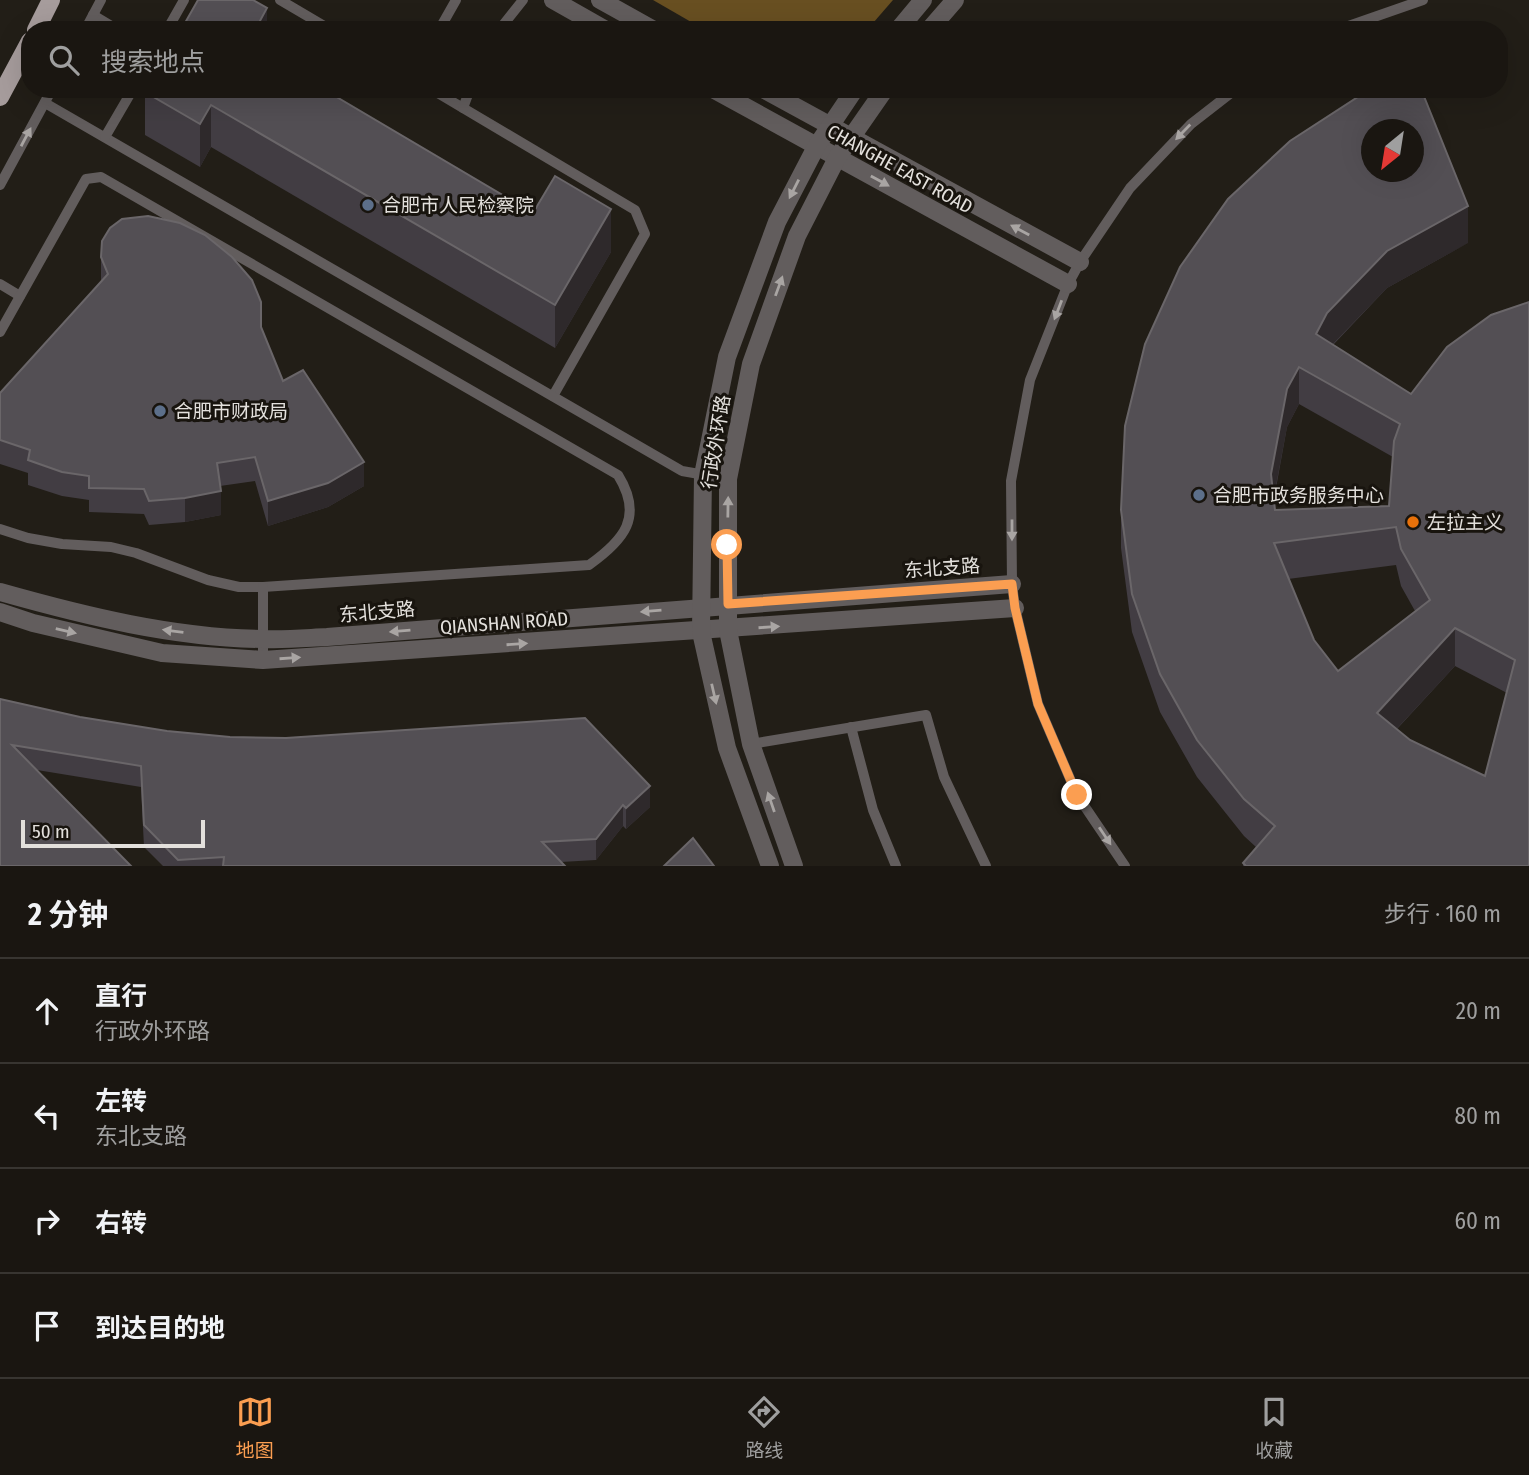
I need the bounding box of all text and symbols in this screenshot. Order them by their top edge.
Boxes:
search box [21,21,1508,98]
icon: search [45,41,83,79]
text: 搜索地点 [101,47,205,78]
north arrow [1361,119,1424,182]
street label: CHANGHE EAST ROAD [823,120,977,218]
one-way arrow [1176,123,1192,140]
one-way arrow [20,128,32,147]
one-way arrow [870,176,890,187]
one-way arrow [789,179,800,199]
place label: 合肥市人民检察院 [382,194,534,217]
marker: 合肥市人民检察院 [360,197,376,213]
one-way arrow [1009,224,1029,236]
one-way arrow [774,276,785,297]
one-way arrow [1052,299,1063,320]
street label: 行政外环路 [697,393,735,491]
place label: 合肥市财政局 [174,400,288,423]
marker: 合肥市财政局 [152,403,168,419]
place label: 合肥市政务服务中心 [1213,484,1384,507]
marker: 合肥市政务服务中心 [1191,487,1207,503]
one-way arrow [722,495,733,517]
place label: 左拉主义 [1427,511,1503,534]
marker: 左拉主义 [1405,514,1421,530]
one-way arrow [1006,519,1018,541]
route start [711,529,742,560]
street label: 东北支路 [903,554,981,582]
street label: 东北支路 [338,597,416,627]
one-way arrow [640,606,662,617]
street label: QIANSHAN ROAD [439,607,569,639]
one-way arrow [758,621,780,632]
one-way arrow [162,625,184,636]
one-way arrow [55,626,77,637]
one-way arrow [388,626,410,637]
one-way arrow [506,638,528,649]
one-way arrow [279,653,301,664]
one-way arrow [709,683,720,705]
route end [1061,779,1092,810]
one-way arrow [765,791,776,812]
scale bar [21,817,205,849]
text: 50 m [32,820,70,843]
one-way arrow [1098,827,1112,845]
text: 2 分钟 [28,897,108,933]
text: 步行 · 160 m [1384,900,1501,928]
text: 直行 [95,981,147,1012]
icon: ahead [28,992,66,1030]
text: 20 m [1456,997,1501,1025]
text: 行政外环路 [95,1017,210,1045]
text: 左转 [95,1086,147,1117]
icon: left [28,1097,66,1135]
text: 80 m [1454,1102,1501,1130]
text: 东北支路 [95,1122,187,1150]
icon: right [28,1202,66,1240]
text: 60 m [1455,1207,1501,1235]
text: 右转 [95,1208,147,1239]
icon: arrive [28,1307,66,1345]
text: 到达目的地 [95,1313,225,1344]
tab: 地图 [236,1393,274,1462]
tab: 路线 [745,1393,783,1462]
tab: 收藏 [1255,1393,1293,1462]

